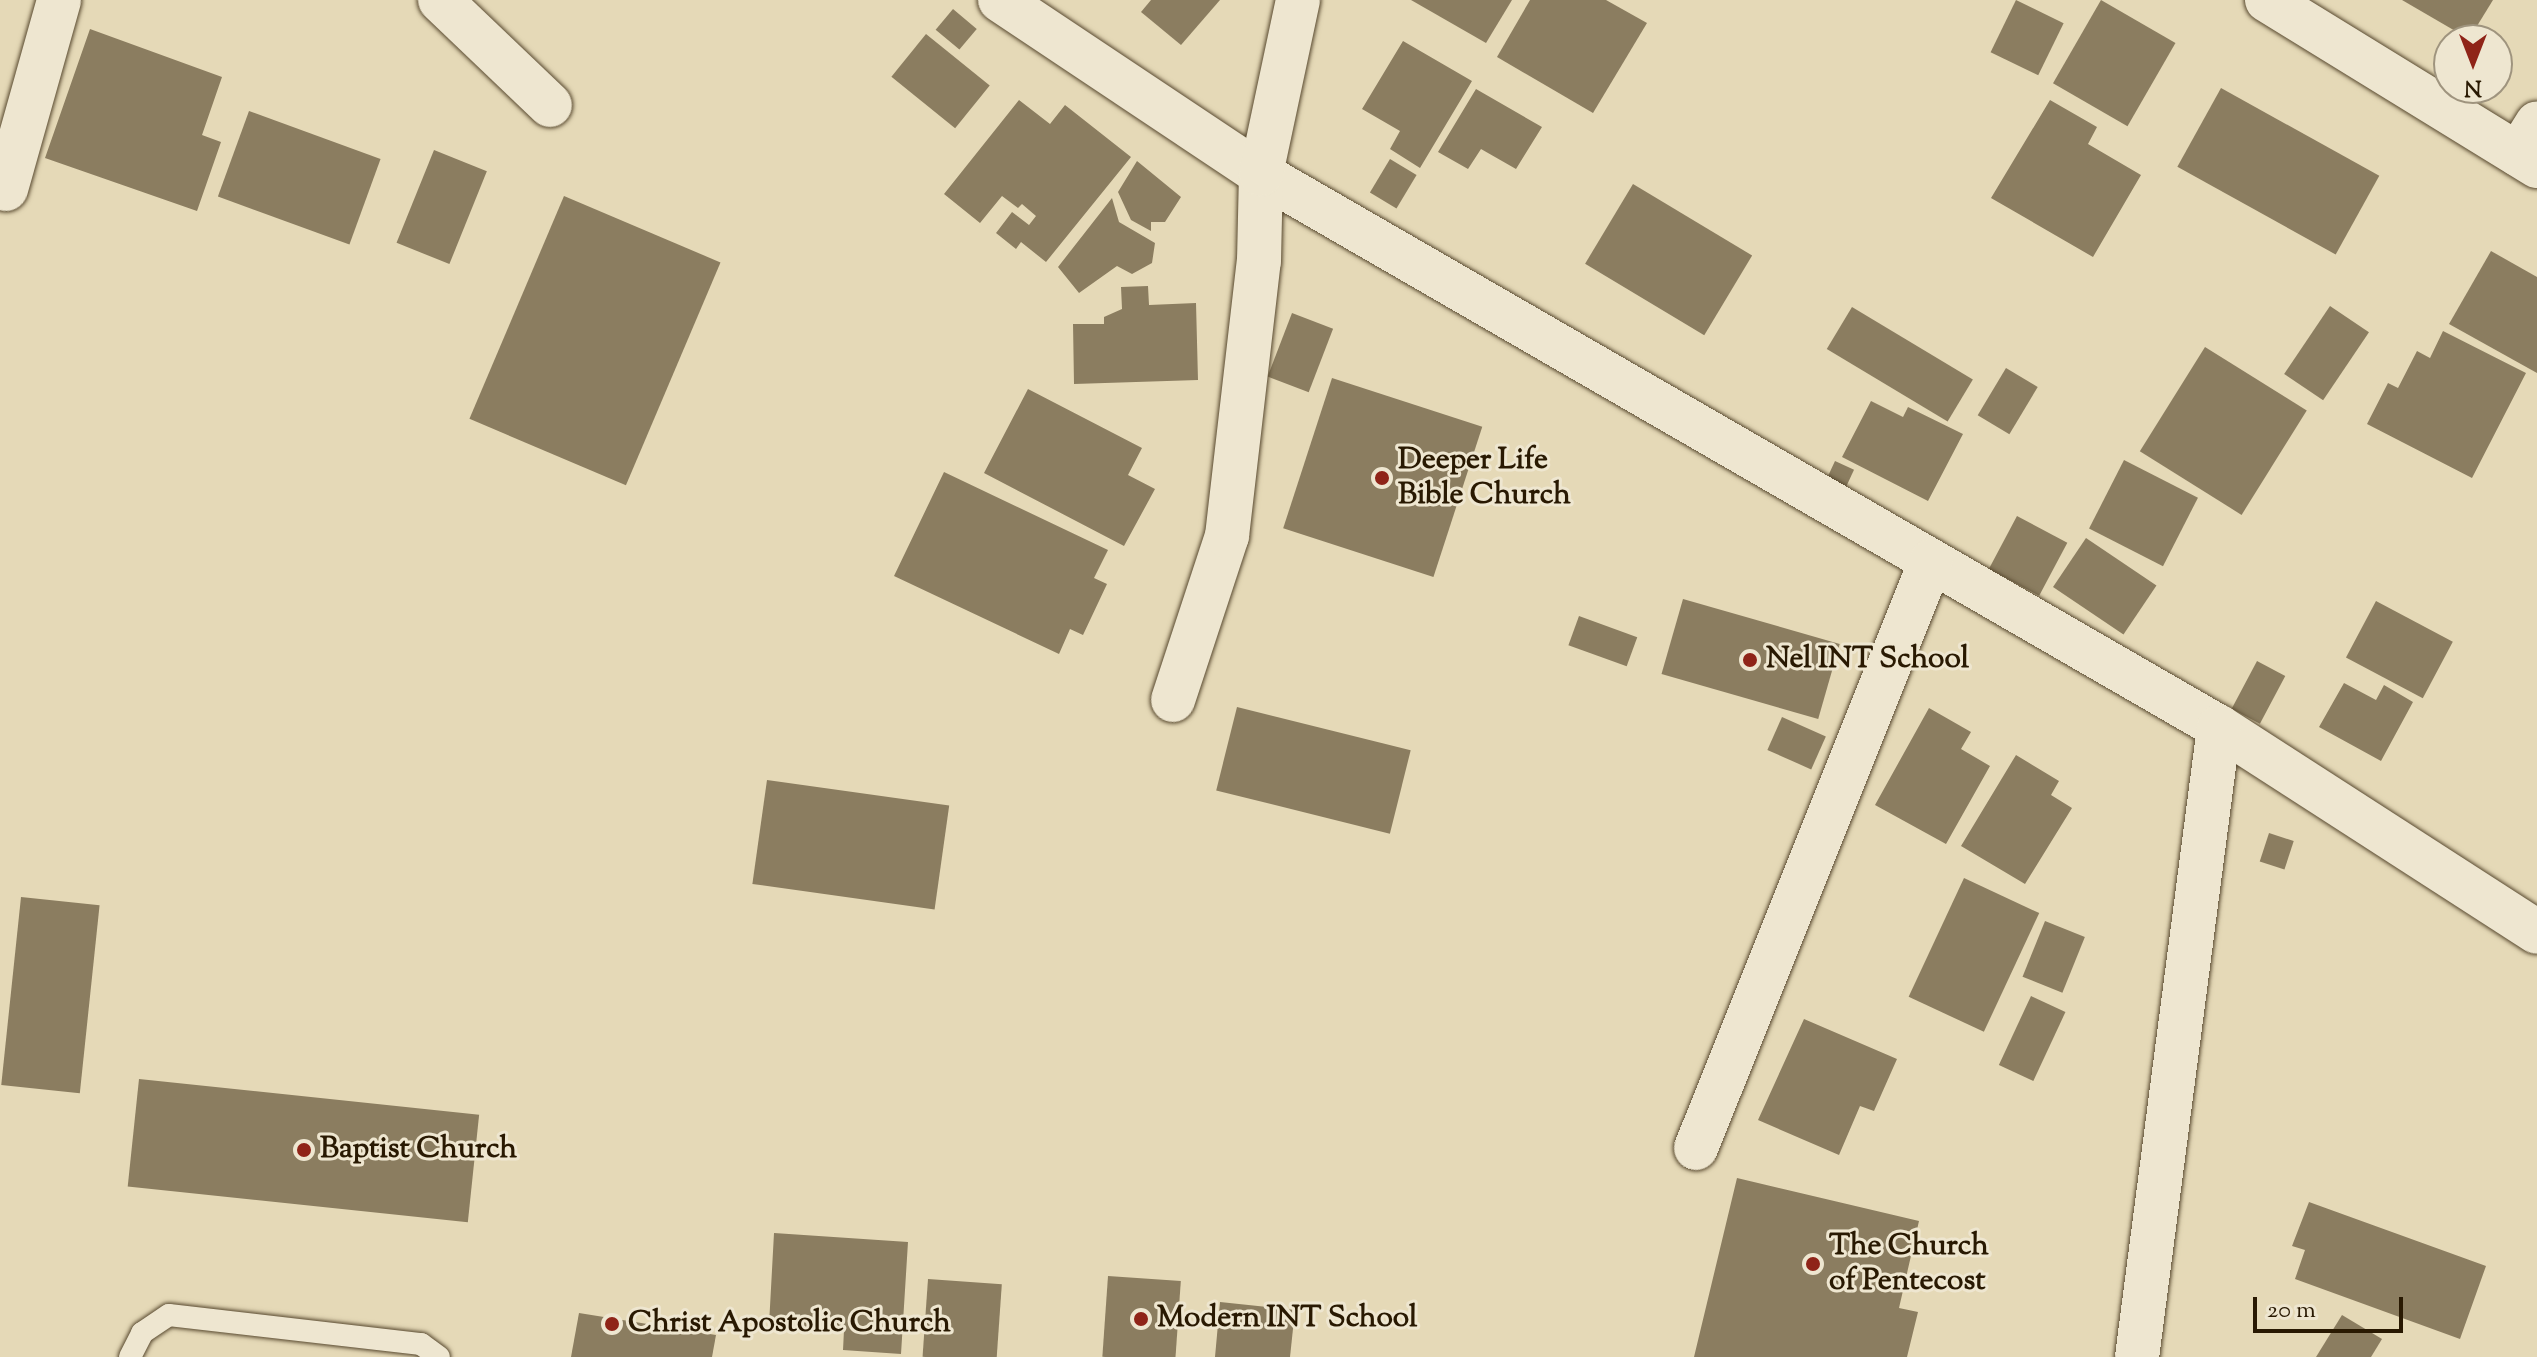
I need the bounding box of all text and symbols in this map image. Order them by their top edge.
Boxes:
north arrow [2433,24,2513,104]
text: N [2464,70,2482,102]
place label: Deeper Life Bible Church [1398,443,1571,514]
marker: Deeper Life Bible Church [1373,469,1391,487]
place label: Nel INT School [1766,642,1969,678]
marker: Nel INT School [1741,651,1759,669]
place label: Baptist Church [320,1132,517,1168]
marker: Baptist Church [295,1141,313,1159]
place label: The Church of Pentecost [1829,1229,1989,1300]
marker: The Church of Pentecost [1804,1255,1822,1273]
scale bar [2257,1281,2407,1331]
text: 20 m [2267,1294,2316,1328]
place label: Modern INT School [1157,1301,1417,1337]
place label: Christ Apostolic Church [628,1306,951,1342]
marker: Modern INT School [1132,1310,1150,1328]
marker: Christ Apostolic Church [603,1315,621,1333]

